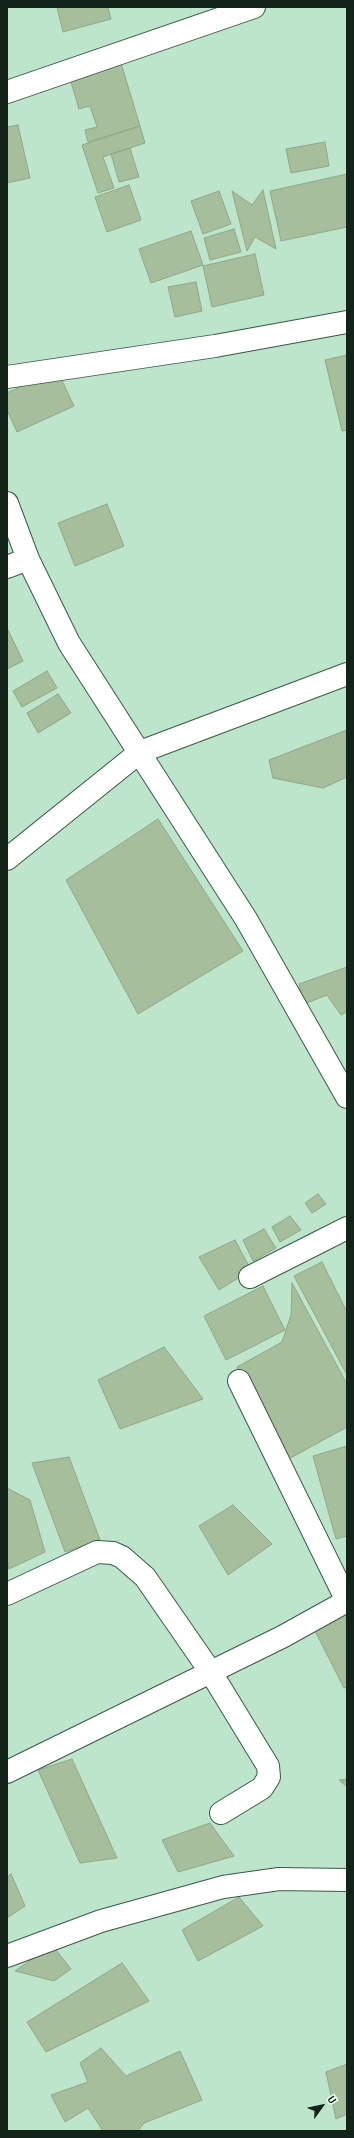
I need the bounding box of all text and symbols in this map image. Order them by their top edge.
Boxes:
north arrow [302,2086,342,2126]
text: U [324,2093,340,2106]

